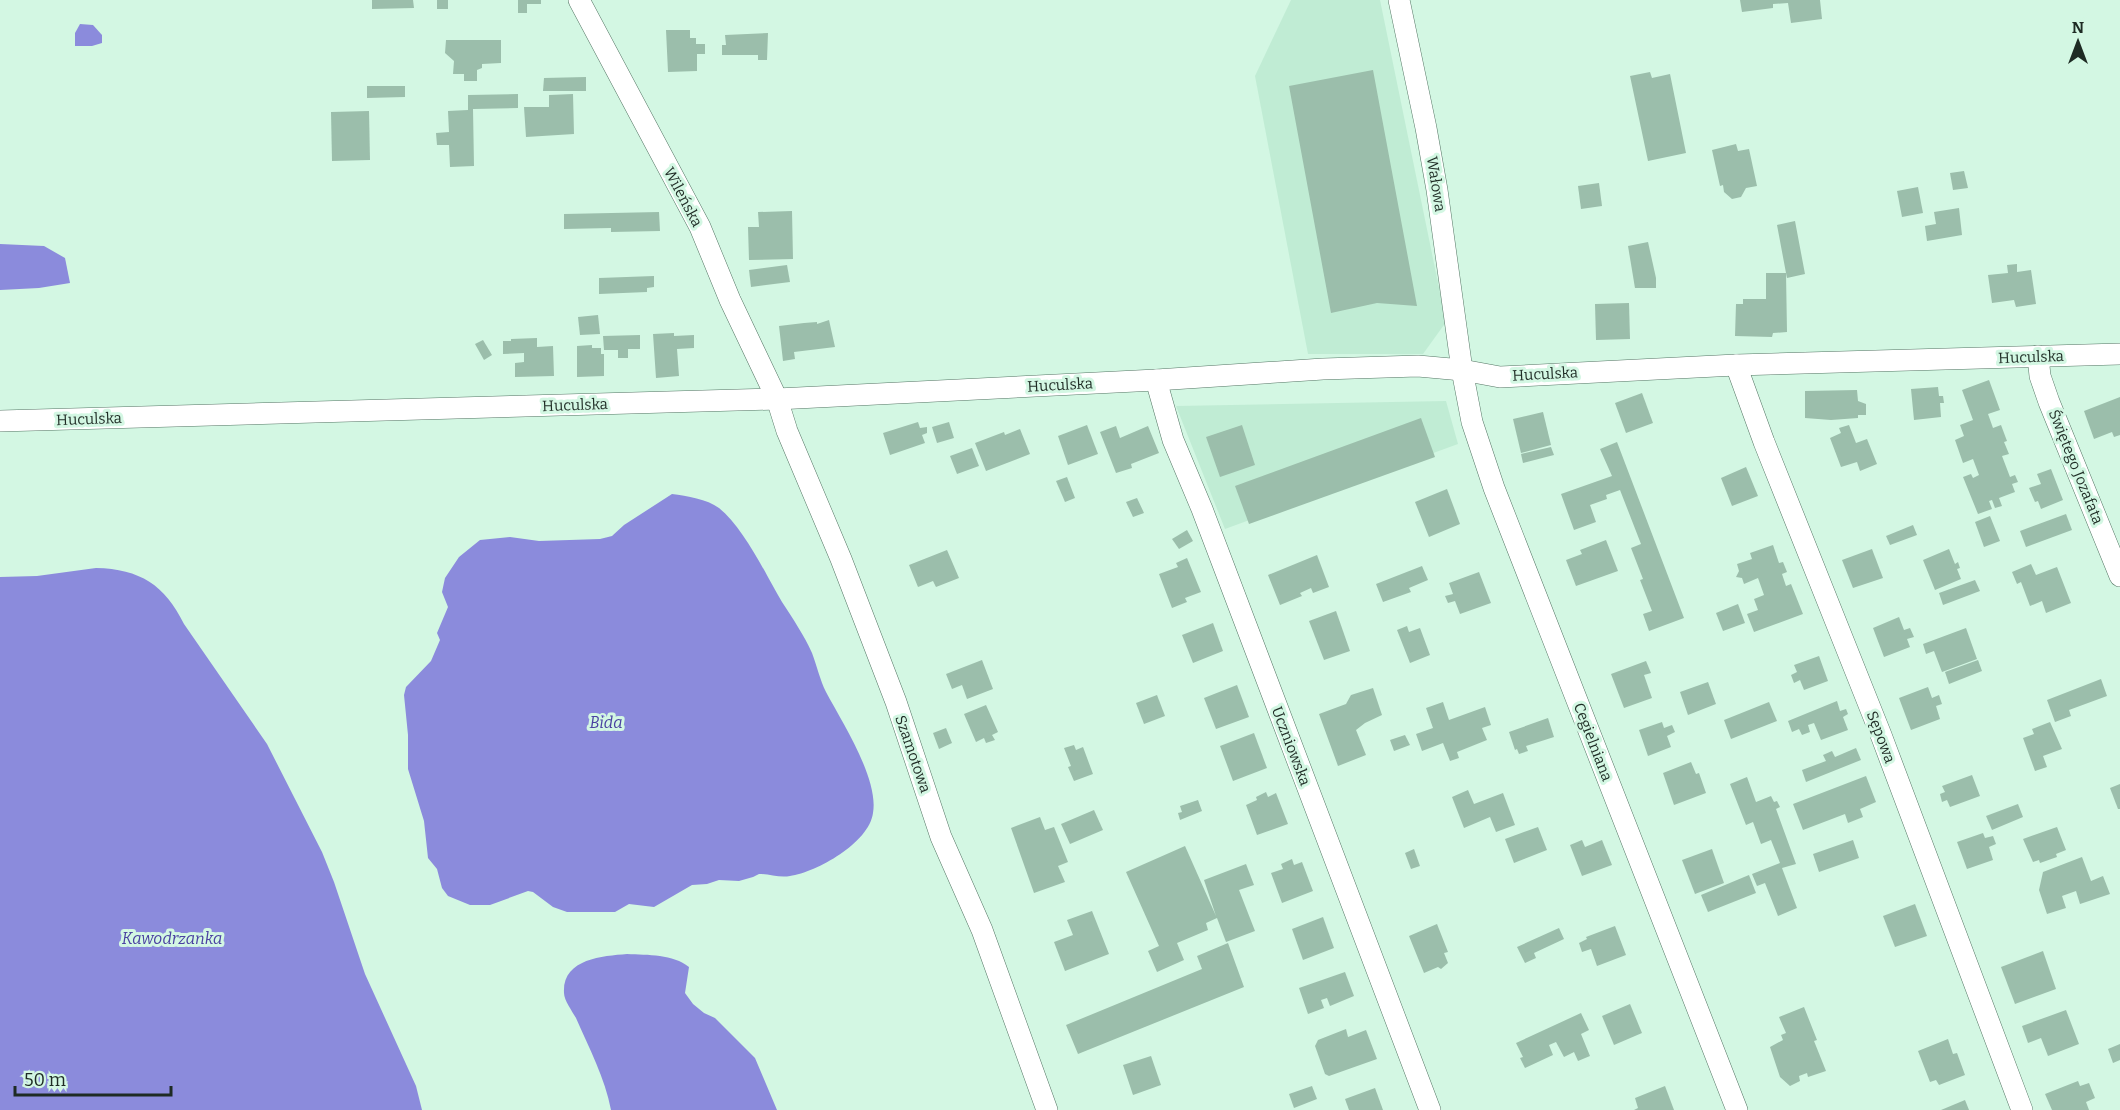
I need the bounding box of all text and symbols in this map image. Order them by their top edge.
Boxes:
north arrow [2048,12,2108,72]
text: N [2072,18,2084,37]
street label: Wałowa [1423,155,1449,213]
street label: Wileńska [660,164,706,230]
street label: Huculska [1998,347,2064,367]
street label: Huculska [1512,363,1578,385]
street label: Huculska [1027,374,1093,396]
street label: Huculska [542,395,608,415]
street label: Świętego Jozafata [2045,407,2107,527]
street label: Huculska [56,409,122,429]
street label: Cegielniana [1570,700,1616,784]
street label: Uczniowska [1268,704,1314,788]
street label: Sępowa [1863,708,1899,766]
water label: Bida [589,713,623,732]
street label: Szamotowa [891,713,935,795]
water label: Kawodrzanka [122,929,222,948]
scale bar [15,1059,171,1097]
text: 50 m [24,1069,66,1091]

